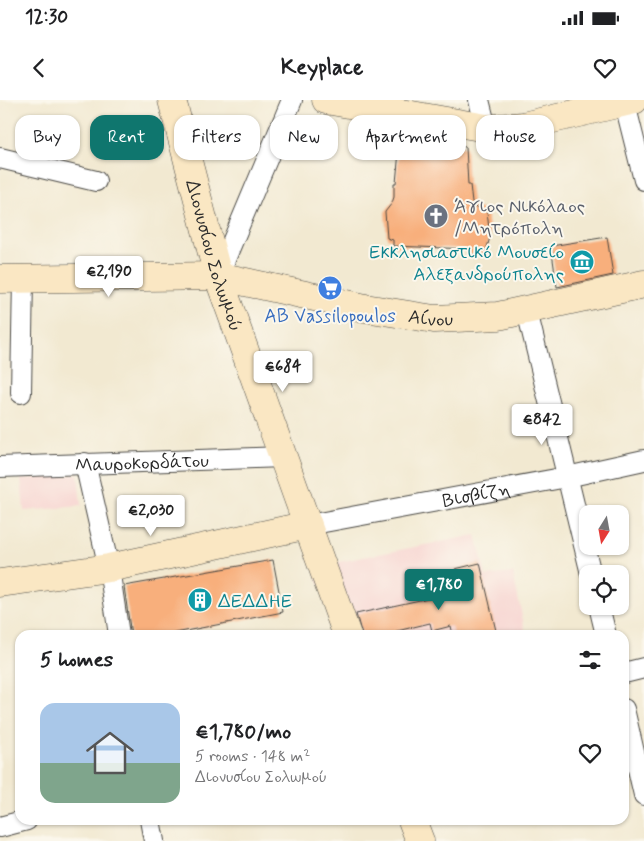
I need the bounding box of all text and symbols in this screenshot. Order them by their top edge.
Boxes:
text: 12:30 [25,5,68,30]
icon: back [25,54,53,82]
text: Keyplace [281,54,363,82]
icon: heart [591,54,619,82]
chip: Buy [15,115,80,160]
chip: Rent [90,115,164,160]
chip: Filters [174,115,260,160]
chip: New [270,115,338,160]
chip: Apartment [348,115,466,160]
chip: House [476,115,554,160]
street label: Διονυσίου Σολωμού [179,177,248,335]
place label: Άγιος Νικόλαος /Μητρόπολη [454,194,585,241]
church icon: Άγιος Νικόλαος /Μητρόπολη [423,203,449,229]
place label: Εκκλησιαστικό Μουσείο Αλεξανδρούπολης [369,240,564,287]
museum icon: Εκκλησιαστικό Μουσείο Αλεξανδρούπολης [569,249,595,275]
pin: €2,190 [68,256,150,298]
text: €2,190 [86,261,132,282]
supermarket icon: AB Vassilopoulos [317,275,343,301]
place label: AB Vassilopoulos [264,304,396,329]
street label: Αίνου [406,304,454,333]
pin: €684 [253,350,313,393]
text: €684 [265,356,301,377]
pin: €842 [512,404,572,446]
text: €842 [523,409,561,430]
street label: Μαυροκορδάτου [75,449,209,478]
street label: Βισβίζη [441,477,512,514]
pin: €2,030 [110,494,192,537]
text: €2,030 [128,500,174,521]
north arrow [579,505,629,555]
map controls [579,505,629,615]
button: locate [579,565,629,615]
pin: €1,780 [398,568,480,611]
text: €1,780 [416,574,462,595]
building icon: ΔΕΔΔΗΕ [187,587,213,613]
place label: ΔΕΔΔΗΕ [218,589,293,614]
text: 5 homes [40,646,113,674]
icon: filters [576,646,604,674]
text: €1,780/mo [195,718,291,746]
icon: home [80,723,140,783]
icon: heart [576,739,604,767]
text: 5 rooms · 148 m² [195,746,310,767]
text: Διονυσίου Σολωμού [195,767,327,788]

